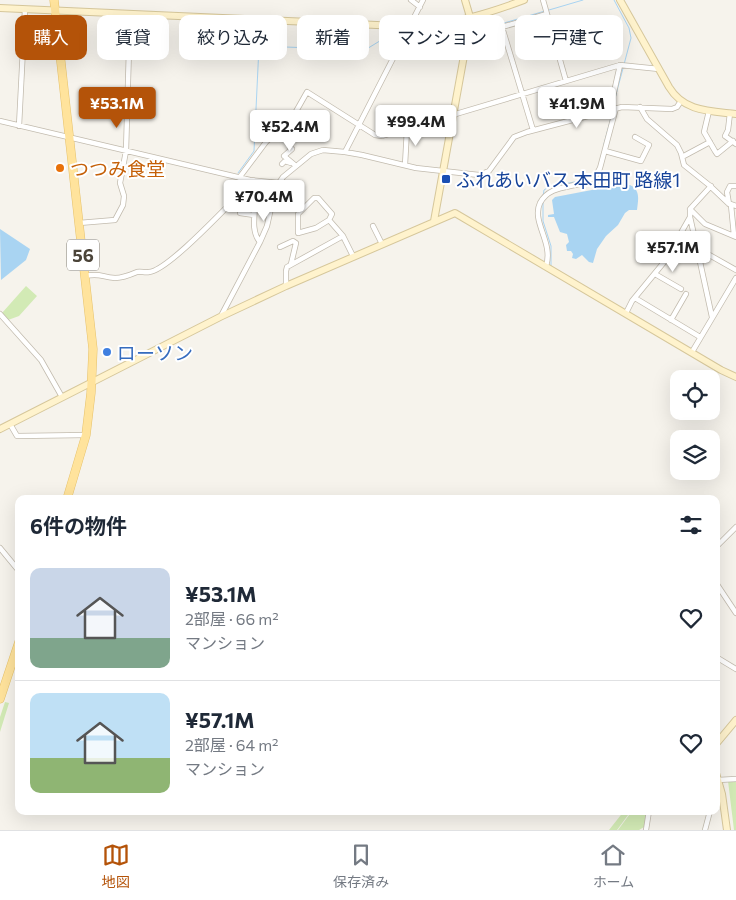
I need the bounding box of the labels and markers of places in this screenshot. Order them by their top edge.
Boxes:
pin: ¥53.1M [76,86,158,129]
pin: ¥41.9M [536,86,618,129]
pin: ¥99.4M [375,104,457,147]
pin: ¥52.4M [249,110,331,152]
place label: つつみ食堂 [70,157,165,180]
marker: つつみ食堂 [54,162,66,174]
place label: ふれあいバス 本田町 路線1 [456,168,680,191]
marker: ふれあいバス 本田町 路線1 [440,173,452,185]
pin: ¥70.4M [223,180,305,222]
pin: ¥57.1M [632,230,714,273]
place label: ローソン [117,341,193,364]
marker: ローソン [101,346,113,358]

